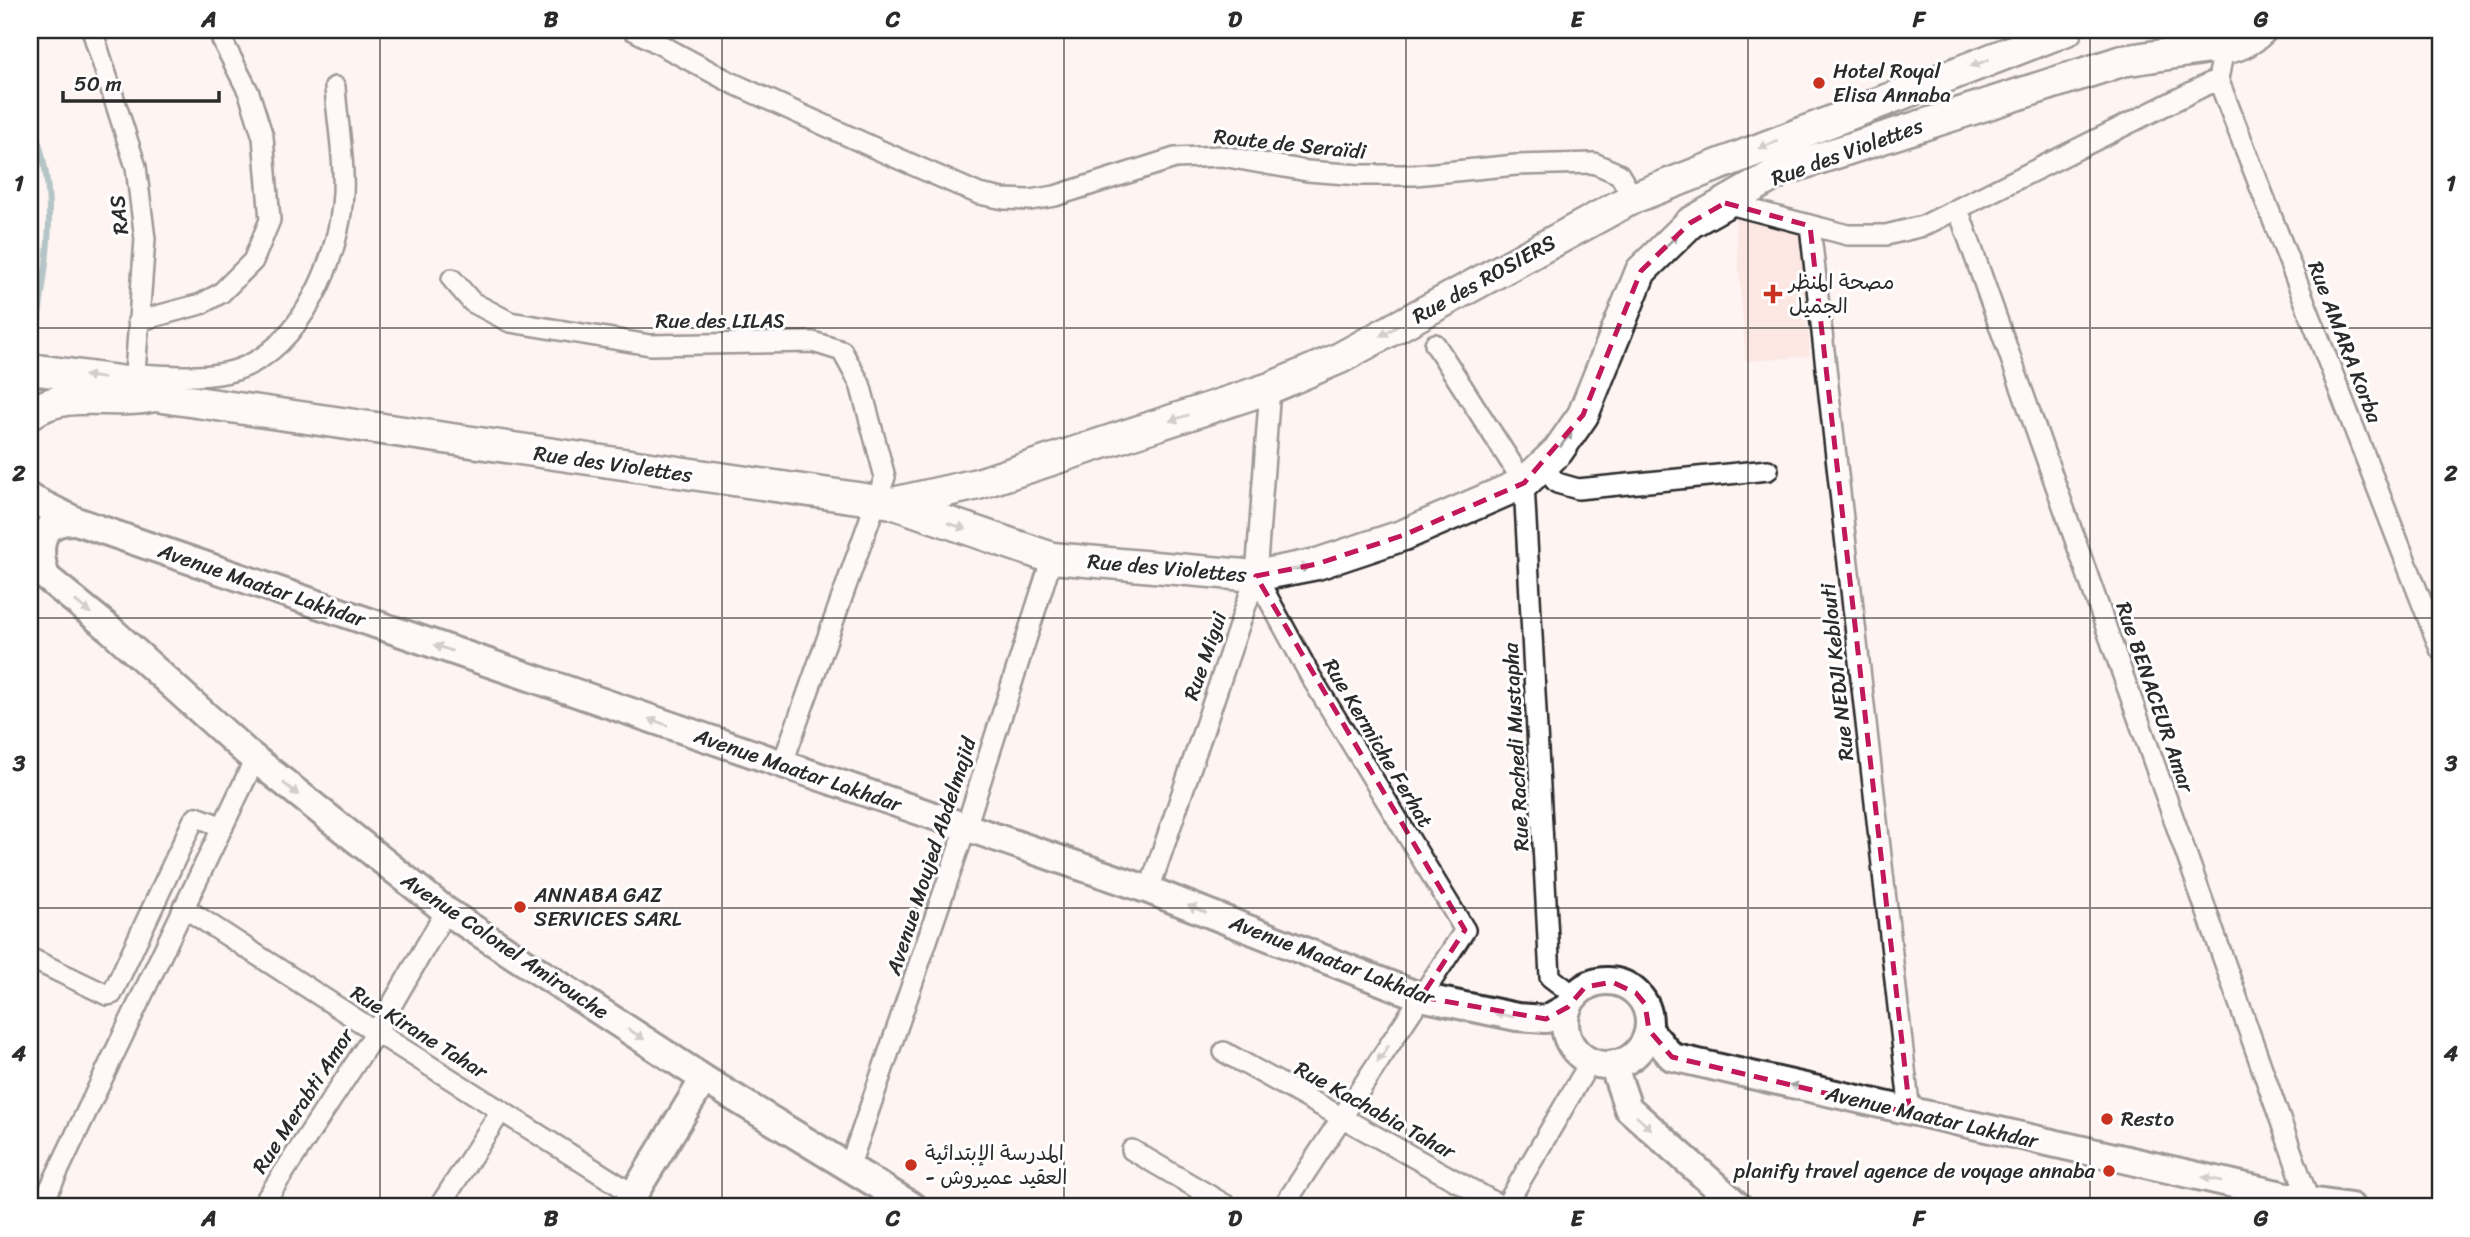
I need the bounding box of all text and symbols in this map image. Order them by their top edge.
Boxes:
text: A [200,0,217,40]
text: B [544,0,559,40]
text: C [885,0,901,40]
text: D [1228,0,1243,40]
text: E [1571,0,1586,40]
text: F [1912,0,1927,40]
text: G [2253,0,2269,40]
place label: Hotel Royal Elisa Annaba [1833,52,1951,114]
one-way arrow [1970,58,1991,69]
scale bar [63,60,219,104]
text: 50 m [74,65,122,103]
marker: Hotel Royal Elisa Annaba [1811,75,1827,91]
street label: Rue des Violettes [1766,107,1929,197]
street label: Route de Seraïdi [1212,117,1369,171]
one-way arrow [1758,140,1779,151]
text: 1 [14,163,24,204]
text: 1 [2446,163,2456,204]
street label: RAS [98,193,140,237]
street label: Rue des ROSIERS [1405,224,1563,334]
one-way arrow [1663,233,1680,250]
street label: Rue AMARA Korba [2297,255,2394,429]
place label: مصحة المنظر الجميل [1787,263,1895,325]
marker: مصحة المنظر الجميل [1763,284,1783,304]
street label: Rue des LILAS [655,302,785,340]
one-way arrow [1379,325,1398,337]
one-way arrow [83,372,105,383]
one-way arrow [1168,413,1189,424]
one-way arrow [1559,430,1573,448]
street label: Rue des Violettes [531,434,695,494]
text: 2 [11,453,26,494]
text: 2 [2443,453,2458,494]
one-way arrow [946,521,967,531]
street label: Avenue Maatar Lakhdar [152,531,372,639]
street label: Rue des Violettes [1086,542,1248,594]
one-way arrow [1289,562,1311,573]
street label: Rue NEDJI Keblouti [1809,580,1865,763]
street label: Rue BENACEUR Amar [2105,596,2206,799]
one-way arrow [75,599,92,614]
street label: Rue Migui [1172,605,1238,706]
street label: Rue Rachedi Mustapha [1492,641,1540,852]
one-way arrow [432,642,453,653]
street label: Rue Kermiche Ferhat [1312,651,1444,835]
one-way arrow [647,716,668,727]
street label: Avenue Maatar Lakhdar [688,716,908,824]
street label: Avenue Moujed Abdelmajid [874,730,988,981]
text: 3 [12,743,26,784]
text: 3 [2444,743,2458,784]
one-way arrow [282,781,300,796]
street label: Avenue Colonel Amirouche [392,861,617,1030]
place label: ANNABA GAZ SERVICES SARL [533,876,682,938]
marker: ANNABA GAZ SERVICES SARL [512,899,528,915]
one-way arrow [1186,903,1207,914]
street label: Avenue Maatar Lakhdar [1223,903,1441,1017]
street label: Rue Kirane Tahar [343,975,496,1090]
one-way arrow [1493,1009,1515,1020]
street label: Rue Merabti Amor [241,1019,365,1182]
one-way arrow [626,1028,646,1041]
text: 4 [11,1033,27,1074]
text: 4 [2443,1033,2459,1074]
one-way arrow [1377,1044,1390,1064]
street label: Rue Kachabia Tahar [1287,1050,1464,1171]
street label: Avenue Maatar Lakhdar [1821,1074,2043,1160]
one-way arrow [1788,1081,1810,1092]
place label: Resto [2121,1100,2174,1138]
marker: Resto [2099,1111,2115,1127]
one-way arrow [1635,1114,1652,1130]
place label: المدرسة الإبتدائية - العقيد عميروش [925,1134,1067,1196]
place label: planify travel agence de voyage annaba [1733,1152,2095,1190]
marker: المدرسة الإبتدائية - العقيد عميروش [903,1157,919,1173]
marker: planify travel agence de voyage annaba [2101,1163,2117,1179]
one-way arrow [2201,1174,2223,1185]
text: A [200,1198,217,1237]
text: B [544,1198,559,1237]
text: C [885,1198,901,1237]
text: D [1228,1198,1243,1237]
text: E [1571,1198,1586,1237]
text: F [1912,1198,1927,1237]
text: G [2253,1198,2269,1237]

